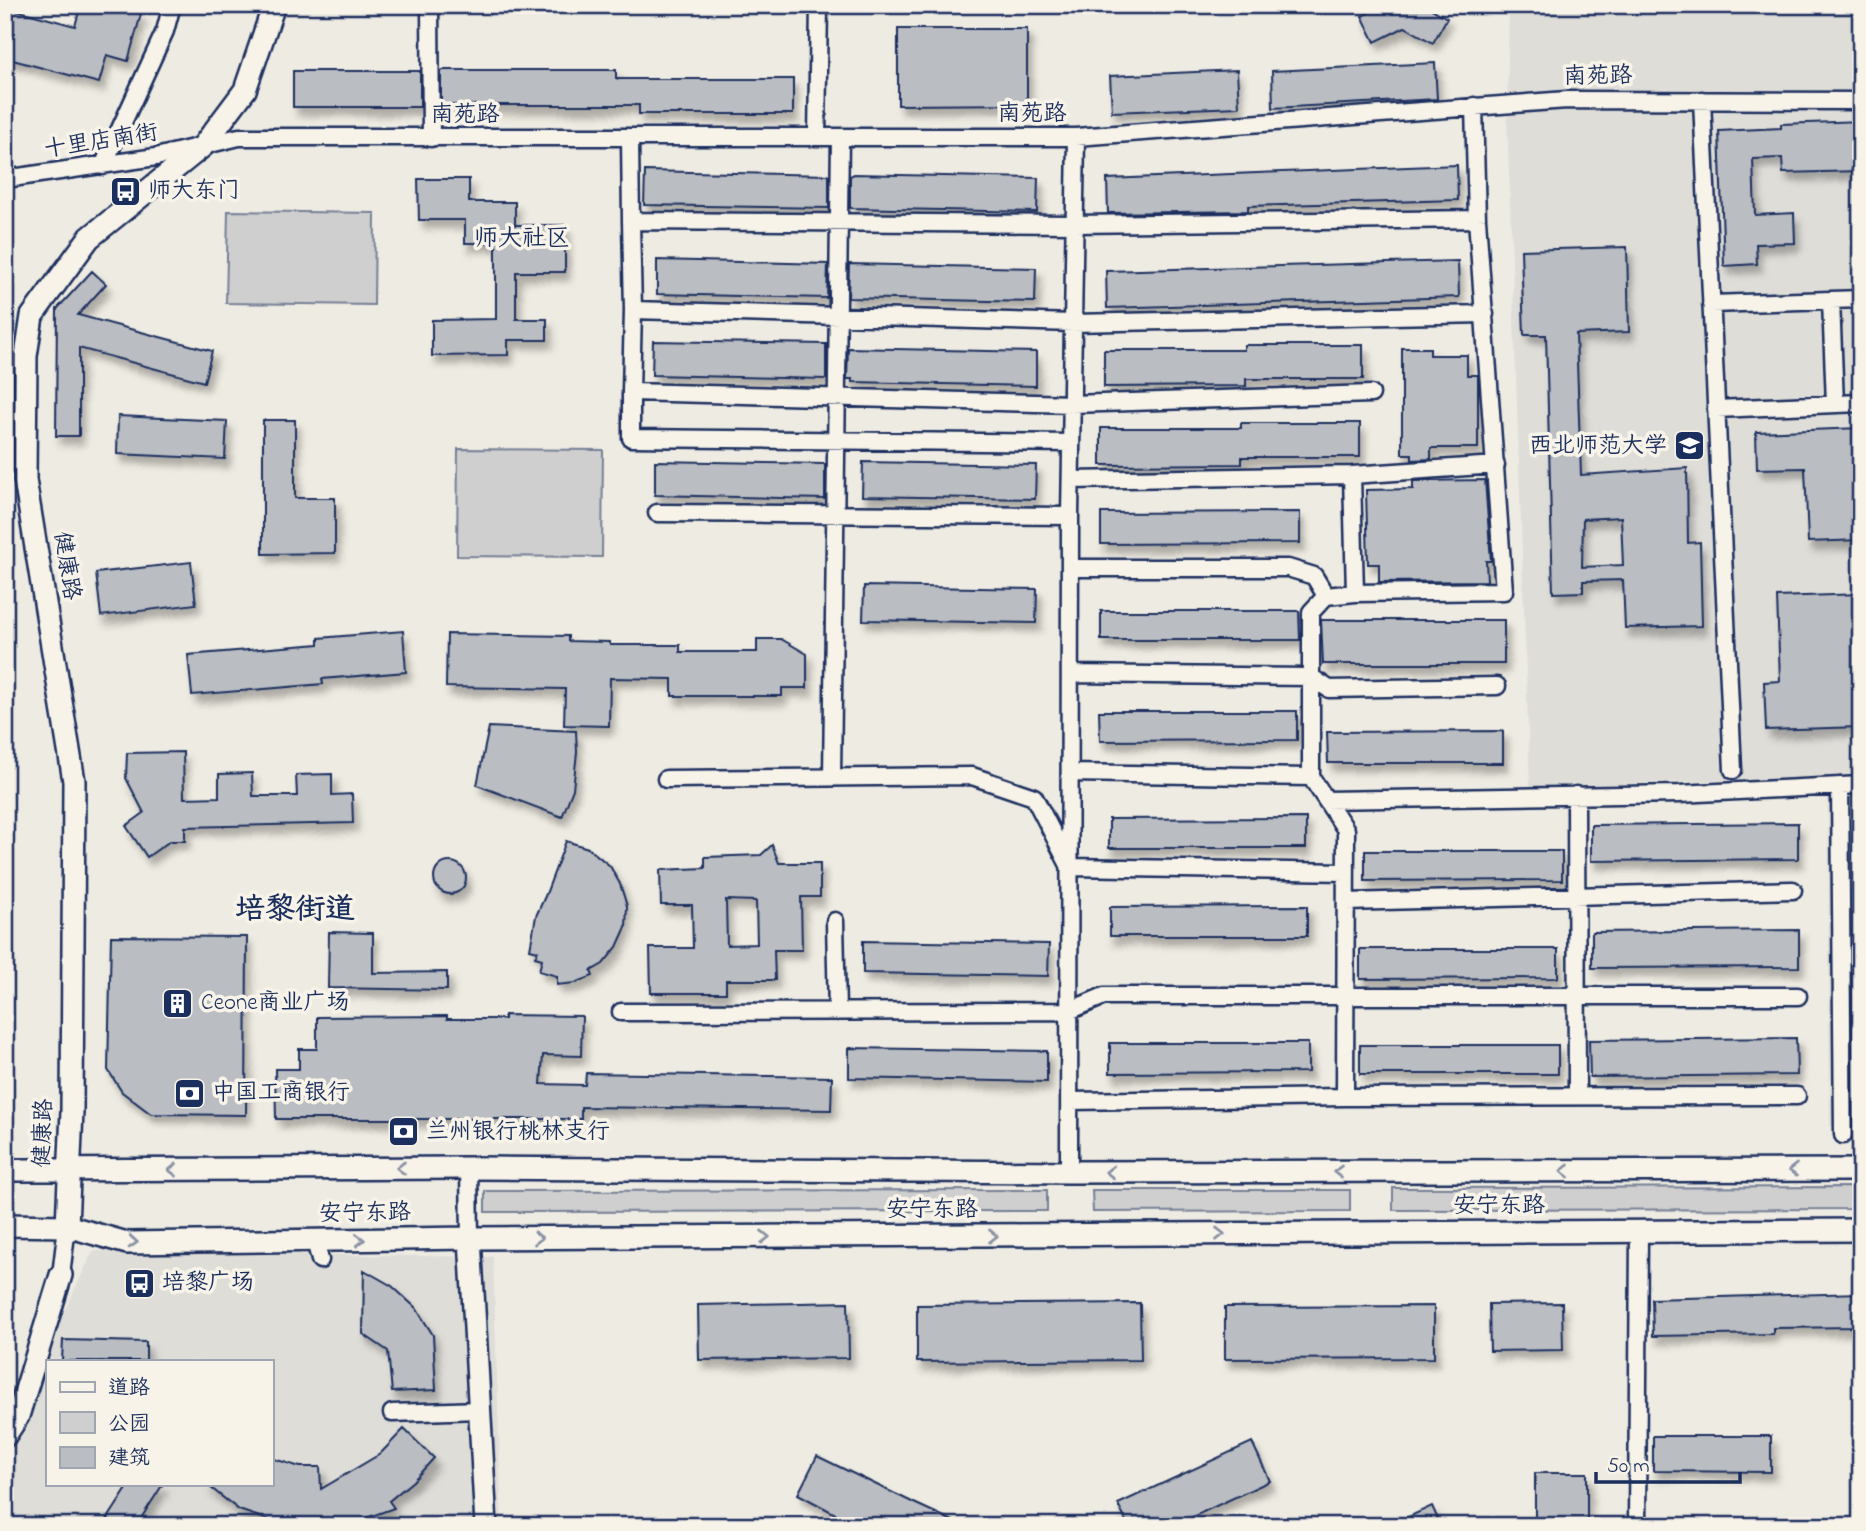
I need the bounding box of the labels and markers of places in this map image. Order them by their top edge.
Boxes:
bus stop icon: 师大东门 [108,174,142,208]
place label: 师大东门 [148,175,240,208]
school or university icon: 西北师范大学 [1673,429,1707,463]
place label: 西北师范大学 [1529,430,1667,463]
building icon: Ceone商业广场 [161,986,195,1020]
place label: Ceone商业广场 [201,987,350,1020]
bank icon: 中国工商银行 [172,1076,206,1110]
place label: 中国工商银行 [212,1077,350,1110]
bank icon: 兰州银行桃林支行 [386,1115,420,1149]
place label: 兰州银行桃林支行 [426,1116,610,1149]
bus stop icon: 培黎广场 [122,1266,156,1300]
place label: 培黎广场 [162,1267,254,1300]

